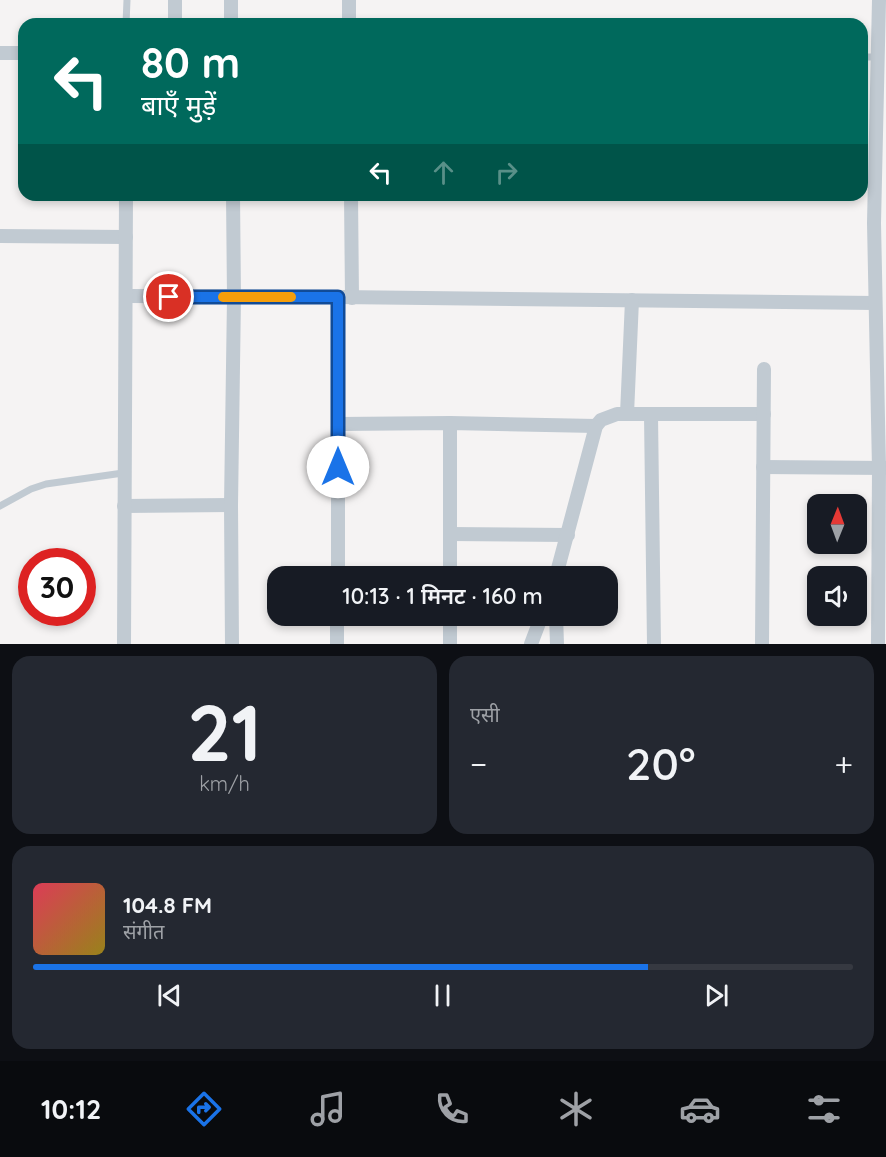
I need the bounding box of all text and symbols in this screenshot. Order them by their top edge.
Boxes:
text: 80 m [141,36,240,89]
icon: left [42,42,120,120]
text: बाएँ मुड़ें [141,88,216,122]
icon: left [364,156,397,189]
icon: ahead [427,156,460,189]
icon: right [490,156,523,189]
pin [143,271,194,322]
icon: arrive [152,280,185,313]
position arrow [306,435,370,499]
north arrow [807,494,867,554]
map controls [807,494,867,626]
speed limit sign: 30 [18,548,96,626]
button: sound [807,566,867,626]
text: 10:13 · 1 मिनट · 160 m [342,582,543,610]
text: 21 [187,683,262,781]
text: एसी [470,702,500,727]
text: 20° [626,735,696,791]
text: − [470,743,487,784]
text: + [834,743,853,784]
text: km/h [199,771,250,796]
text: 104.8 FM [123,891,212,919]
text: संगीत [123,919,164,944]
icon: previous [153,979,186,1012]
icon: pause [426,979,459,1012]
icon: next [700,979,733,1012]
icon: directions [183,1088,225,1130]
icon: music [307,1088,349,1130]
icon: phone [431,1088,473,1130]
icon: climate [555,1088,597,1130]
icon: car [679,1088,721,1130]
icon: filters [803,1088,845,1130]
text: 10:12 [41,1092,101,1126]

